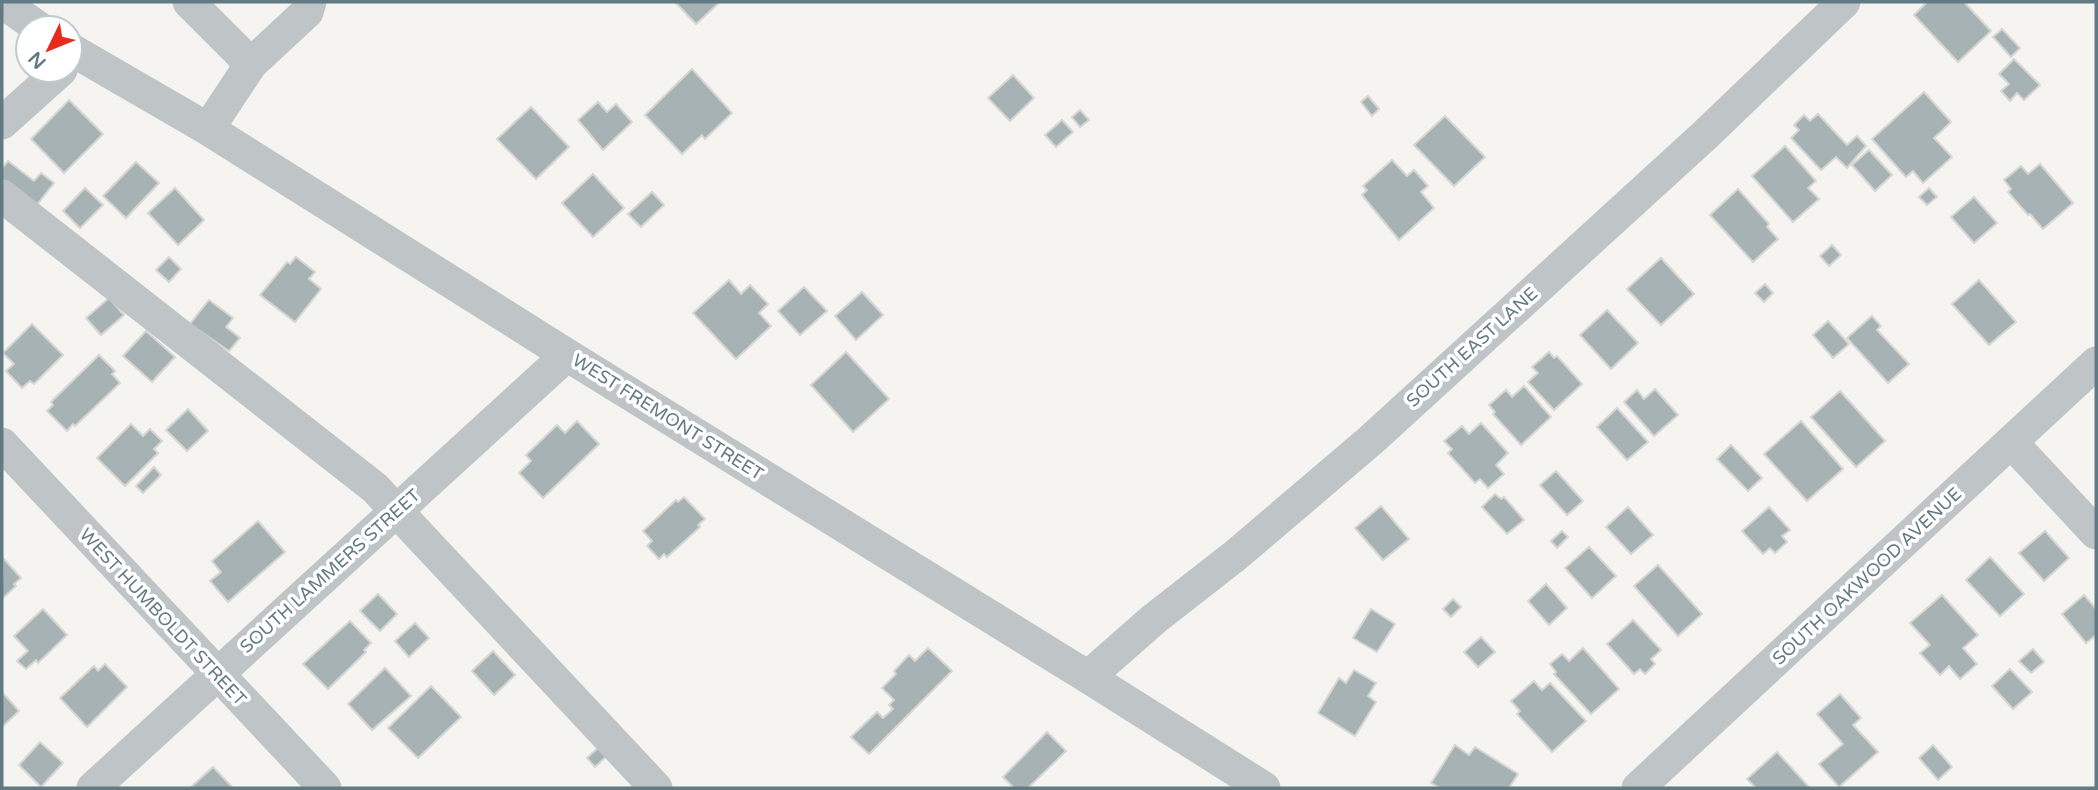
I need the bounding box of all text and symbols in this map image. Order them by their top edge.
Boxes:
north arrow [14,14,84,84]
text: N [24,47,51,73]
street label: SOUTH EAST LANE [1402,282,1542,412]
street label: WEST FREMONT STREET [568,349,768,485]
street label: SOUTH OAKWOOD AVENUE [1768,483,1966,669]
street label: SOUTH LAMMERS STREET [235,484,425,658]
street label: WEST HUMBOLDT STREET [75,524,251,710]

